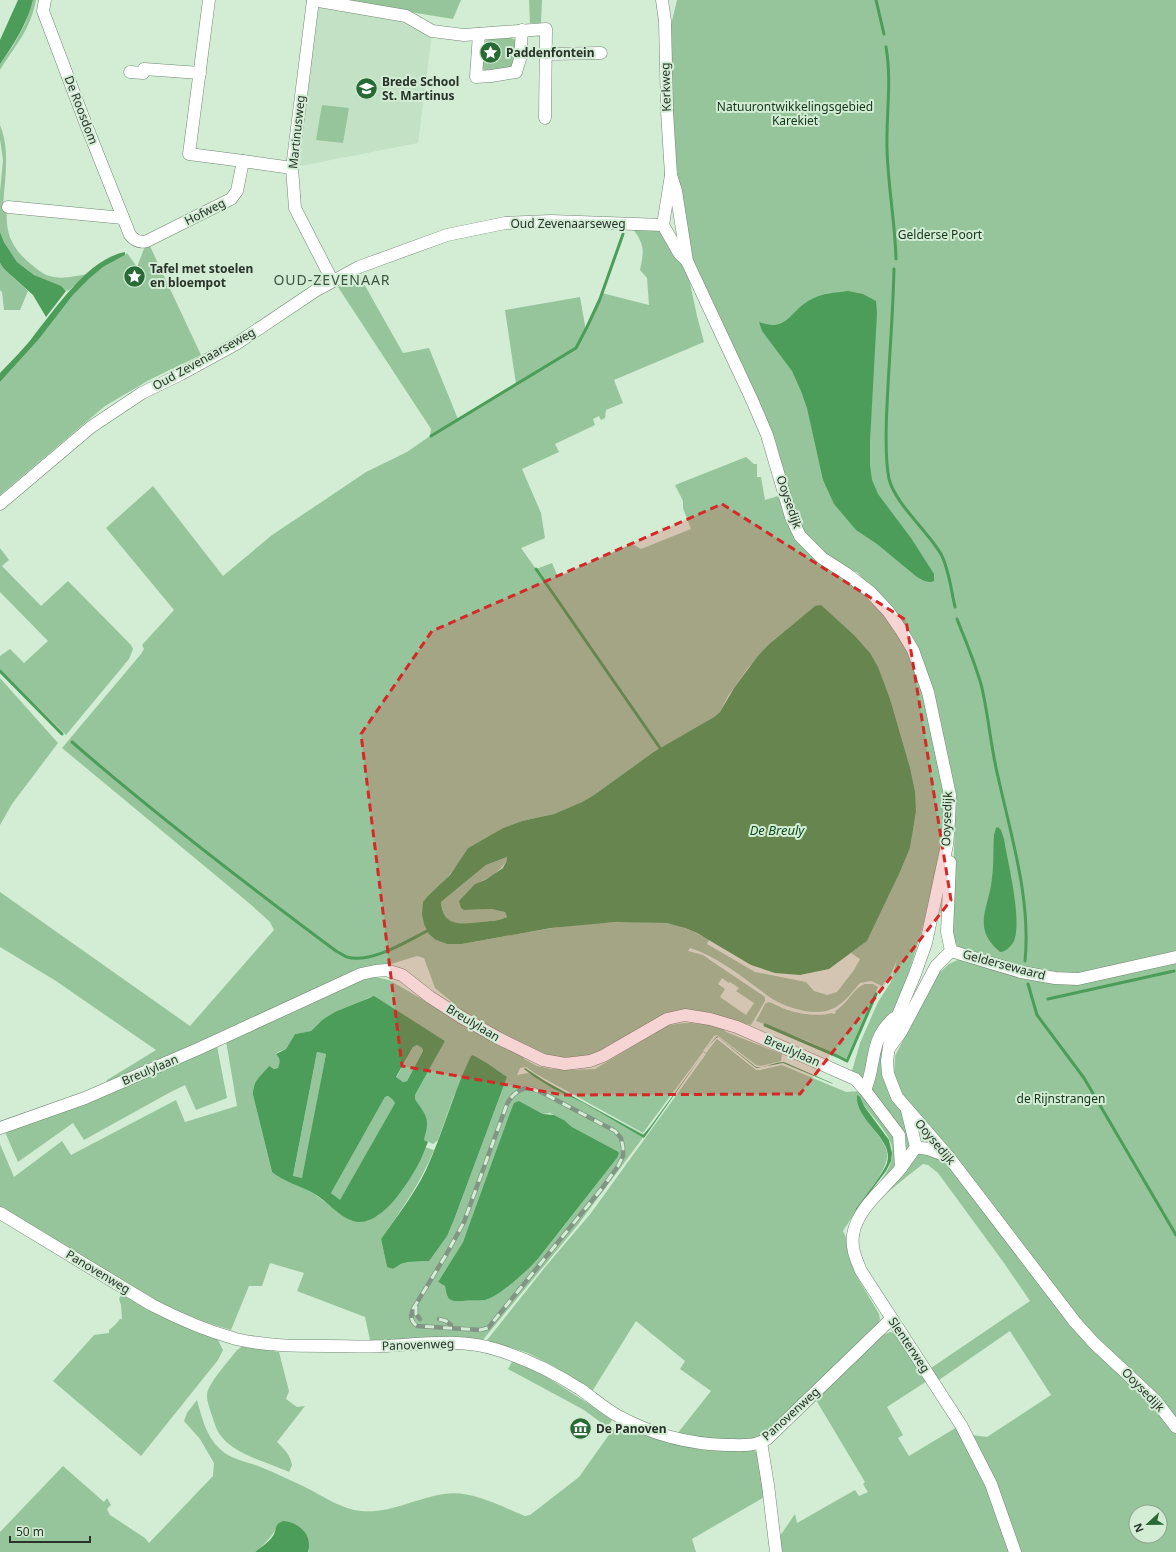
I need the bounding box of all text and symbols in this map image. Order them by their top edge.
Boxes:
place icon: Paddenfontein [478,40,504,66]
place label: Paddenfontein [506,44,594,61]
street label: Kerkweg [656,62,675,112]
street label: De Roosdom [61,73,102,147]
place label: Brede School St. Martinus [382,73,459,104]
school or university icon: Brede School St. Martinus [354,76,380,102]
street label: Martinusweg [284,94,309,170]
park label: Natuurontwikkelingsgebied Karekiet [717,98,873,129]
street label: Hofweg [181,194,228,229]
street label: Oud Zevenaarseweg [510,215,626,232]
park label: Gelderse Poort [898,226,983,243]
place label: Tafel met stoelen en bloempot [150,260,253,291]
place icon: Tafel met stoelen en bloempot [122,263,148,289]
district label: OUD-ZEVENAAR [273,270,391,289]
street label: Oud Zevenaarseweg [149,323,258,394]
street label: Ooysedijk [772,473,807,531]
street label: Ooysedijk [937,791,956,847]
water label: De Breuly [750,821,805,839]
street label: Geldersewaard [961,945,1047,984]
street label: Breulylaan [443,1000,503,1045]
street label: Breulylaan [761,1031,823,1070]
street label: Breulylaan [119,1050,181,1089]
park label: de Rijnstrangen [1017,1090,1105,1107]
street label: Ooysedijk [911,1115,960,1169]
street label: Panovenweg [63,1246,134,1297]
street label: Slenterweg [885,1314,934,1376]
street label: Panovenweg [382,1335,454,1354]
street label: Ooysedijk [1118,1364,1169,1416]
street label: Panovenweg [758,1383,823,1444]
museum icon: De Panoven [567,1416,593,1442]
place label: De Panoven [596,1420,667,1437]
north arrow [1128,1504,1168,1544]
scale bar [10,1518,90,1544]
text: N [1130,1521,1147,1535]
text: 50 m [16,1523,44,1540]

